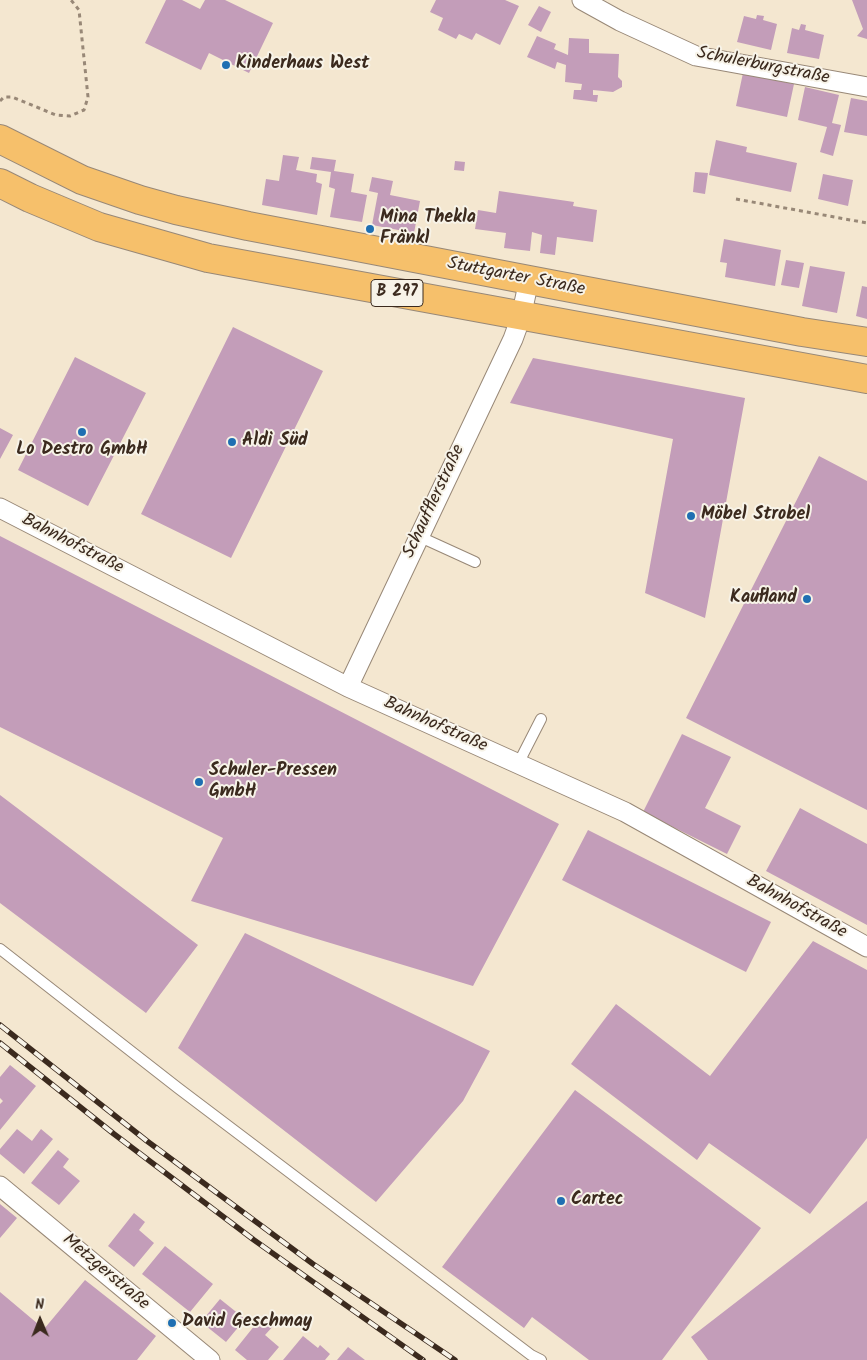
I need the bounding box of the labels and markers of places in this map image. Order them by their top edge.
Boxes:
place label: Kinderhaus West [236,54,369,76]
marker: Kinderhaus West [220,59,232,71]
place label: Mina Thekla Fränkl [380,208,476,250]
marker: Mina Thekla Fränkl [364,223,376,235]
marker: Lo Destro GmbH [76,426,88,438]
place label: Aldi Süd [242,431,308,453]
marker: Aldi Süd [226,436,238,448]
place label: Lo Destro GmbH [16,440,148,462]
place label: Möbel Strobel [701,505,810,527]
marker: Möbel Strobel [685,510,697,522]
place label: Kaufland [730,588,797,610]
marker: Kaufland [801,593,813,605]
place label: Schuler-Pressen GmbH [209,761,337,804]
marker: Schuler-Pressen GmbH [193,776,205,788]
place label: Cartec [571,1190,624,1212]
marker: Cartec [555,1195,567,1207]
place label: David Geschmay [182,1312,312,1334]
marker: David Geschmay [166,1317,178,1329]

